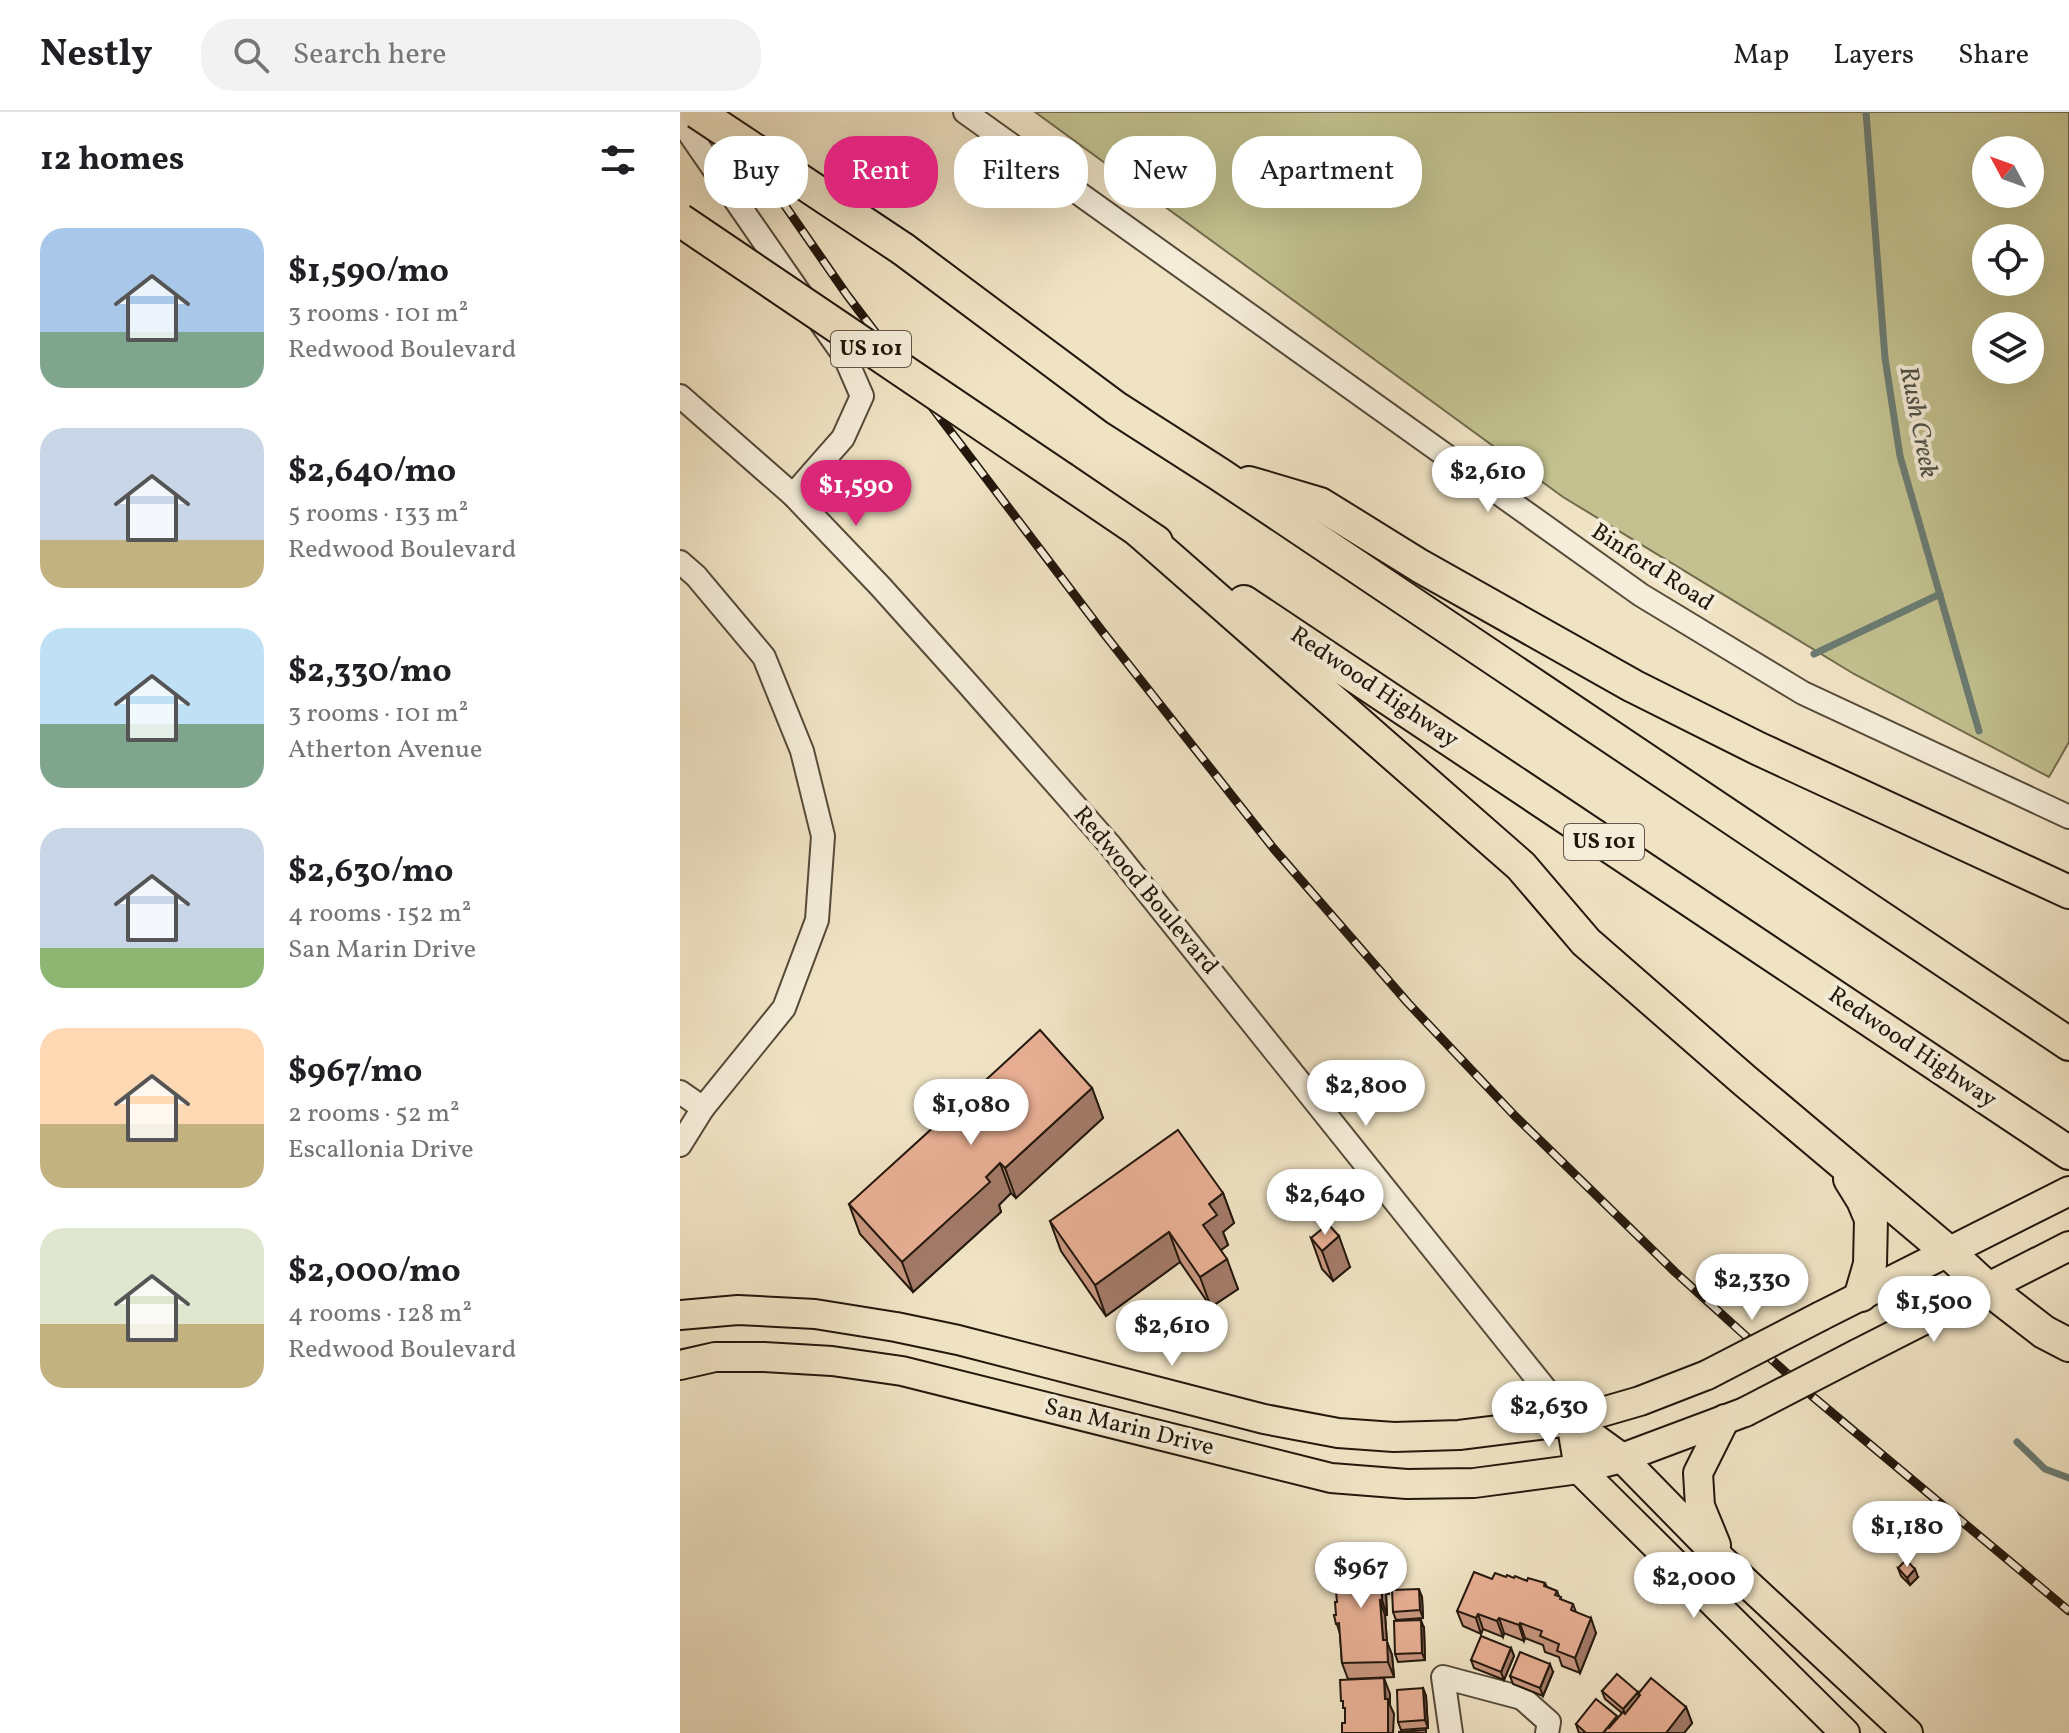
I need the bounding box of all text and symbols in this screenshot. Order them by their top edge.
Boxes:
search box [201,19,761,91]
text: Nestly [40,29,153,82]
icon: search [229,33,273,77]
text: Search here [293,34,446,76]
text: Map [1733,36,1789,75]
text: Layers [1833,36,1914,75]
text: Share [1958,36,2029,75]
chip: Buy [704,136,808,208]
chip: Rent [824,136,938,208]
chip: Filters [954,136,1088,208]
chip: New [1104,136,1216,208]
chip: Apartment [1232,136,1422,208]
north arrow [1972,136,2044,208]
map controls [1972,136,2044,384]
text: 12 homes [40,137,184,184]
icon: filters [596,138,640,182]
button: locate [1972,224,2044,296]
text: $1,590/mo [288,249,449,296]
icon: home [104,260,200,356]
text: 3 rooms · 101 m² [288,296,468,332]
button: layers [1972,312,2044,384]
road number: US 101 [831,331,911,367]
text: Redwood Boulevard [288,332,516,368]
water label: Rush Creek [1890,363,1946,481]
pin: $2,610 [1423,446,1553,514]
text: $2,640/mo [288,449,456,496]
text: $2,610 [1450,454,1526,490]
icon: home [104,460,200,556]
pin: $1,590 [791,460,921,528]
text: $1,590 [818,468,894,504]
text: 5 rooms · 133 m² [288,496,468,532]
street label: Binford Road [1584,516,1720,620]
text: Redwood Boulevard [288,532,516,568]
street label: Redwood Highway [1283,619,1465,757]
text: $2,330/mo [288,649,452,696]
icon: home [104,660,200,756]
text: 3 rooms · 101 m² [288,696,468,732]
text: Atherton Avenue [288,732,482,768]
street label: Redwood Boulevard [1064,799,1226,983]
road number: US 101 [1564,824,1644,860]
text: $2,630/mo [288,849,454,896]
icon: home [104,860,200,956]
text: 4 rooms · 152 m² [288,896,471,932]
text: San Marin Drive [288,932,476,968]
street label: Redwood Highway [1821,979,2003,1117]
text: $967/mo [288,1049,422,1096]
icon: home [104,1060,200,1156]
pin: $2,800 [1301,1060,1431,1128]
text: $2,800 [1325,1068,1407,1104]
pin: $1,080 [906,1079,1036,1147]
text: $1,080 [932,1087,1010,1123]
text: 2 rooms · 52 m² [288,1096,460,1132]
text: Escallonia Drive [288,1132,474,1168]
pin: $2,640 [1260,1169,1390,1237]
text: $2,640 [1285,1177,1365,1213]
text: $2,000/mo [288,1249,461,1296]
pin: $2,330 [1687,1254,1817,1322]
icon: home [104,1260,200,1356]
text: $2,330 [1713,1262,1791,1298]
pin: $1,500 [1869,1276,1999,1344]
text: $1,500 [1896,1284,1972,1320]
text: 4 rooms · 128 m² [288,1296,472,1332]
pin: $2,610 [1107,1300,1237,1368]
text: $2,610 [1134,1308,1210,1344]
text: Redwood Boulevard [288,1332,516,1368]
pin: $2,630 [1484,1381,1614,1449]
text: $2,630 [1510,1389,1588,1425]
street label: San Marin Drive [1041,1391,1217,1465]
pin: $1,180 [1842,1501,1972,1569]
text: $1,180 [1870,1509,1944,1545]
pin: $967 [1314,1542,1408,1610]
text: $967 [1333,1550,1389,1586]
pin: $2,000 [1629,1552,1759,1620]
text: $2,000 [1652,1560,1736,1596]

